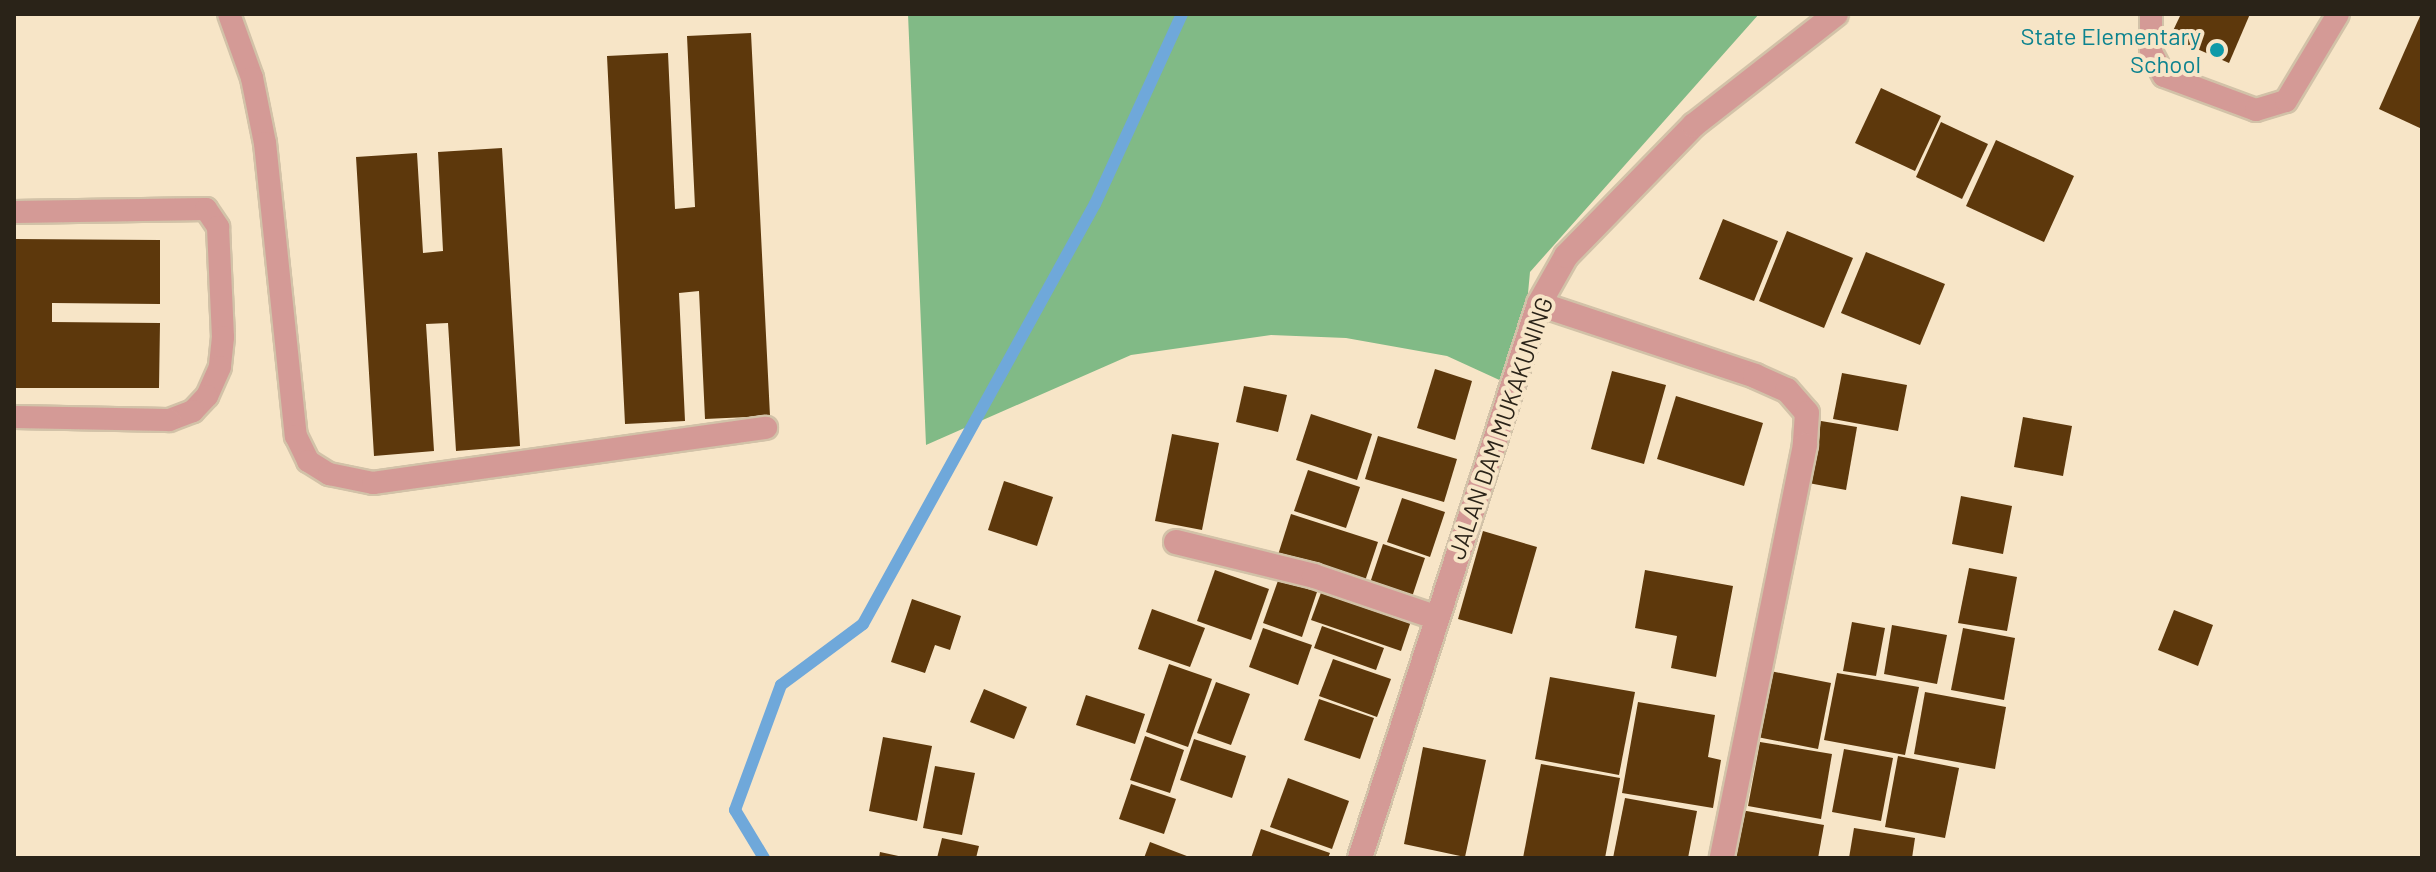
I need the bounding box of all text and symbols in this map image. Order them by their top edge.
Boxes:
place label: State Elementary School [2020,22,2201,78]
marker: State Elementary School [2208,41,2226,59]
street label: JALAN DAM MUKAKUNING [1442,293,1558,563]

